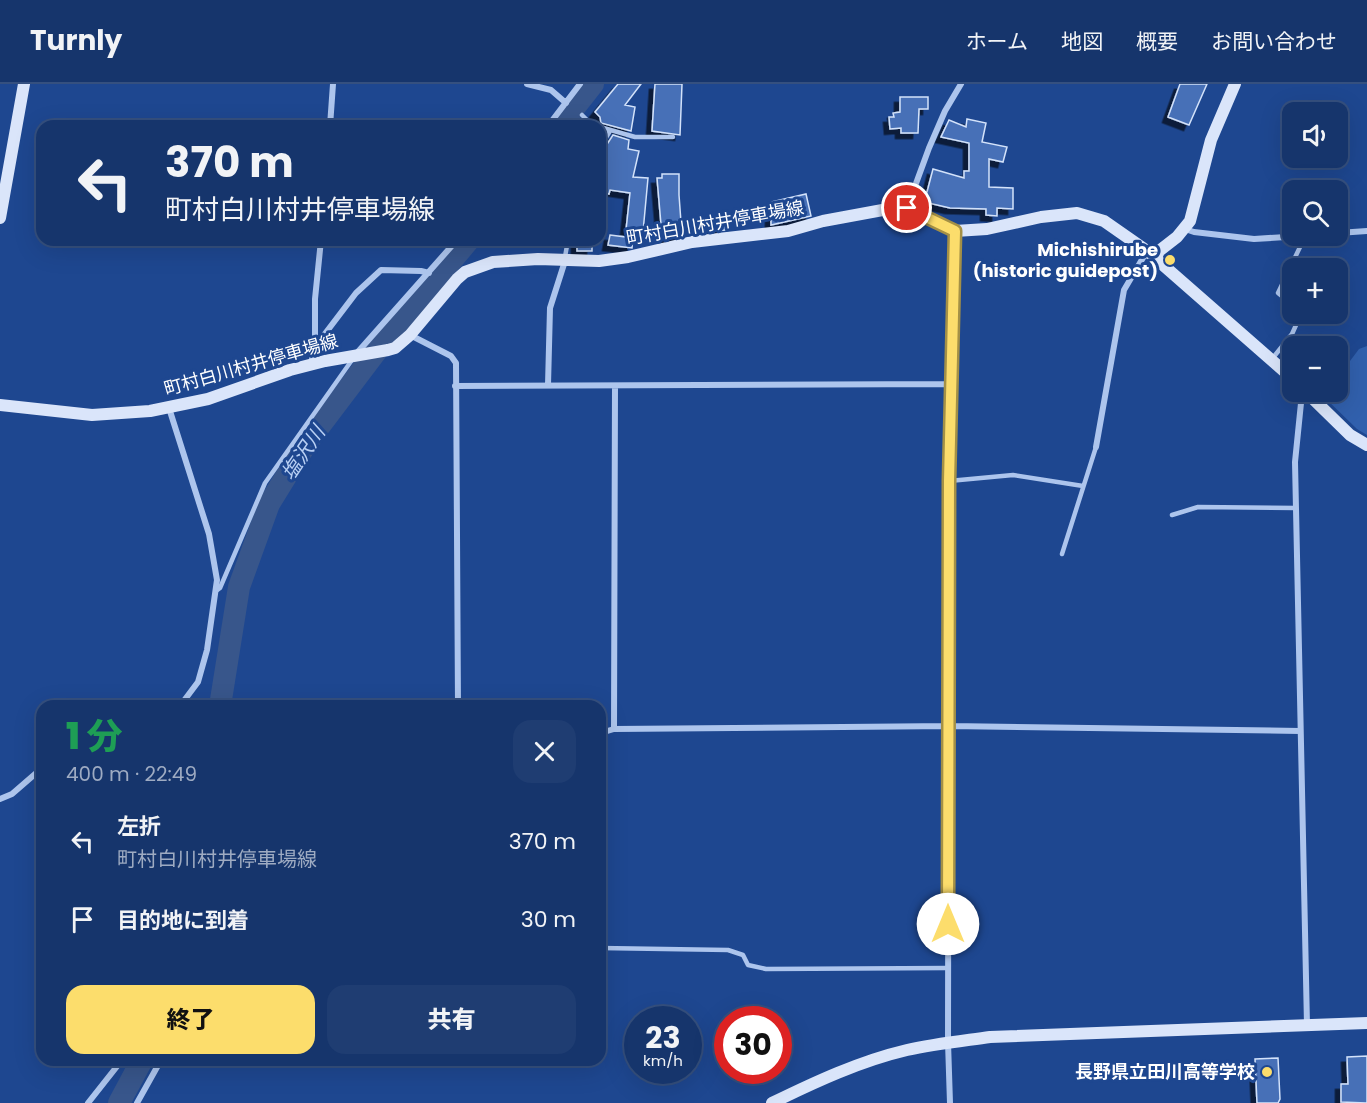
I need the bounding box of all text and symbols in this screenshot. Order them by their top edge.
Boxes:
text: Turnly [30,21,122,60]
text: ホーム [966,27,1028,56]
text: 地図 [1061,27,1103,56]
text: 概要 [1136,27,1178,56]
text: お問い合わせ [1211,27,1337,56]
map controls [1282,102,1348,402]
button: sound [1282,102,1348,168]
text: 370 m [165,133,294,192]
icon: left [66,144,144,222]
button: search [1282,180,1348,246]
pin [881,182,932,233]
text: 町村白川村井停車場線 [165,191,435,228]
icon: arrive [890,191,923,224]
street label: 町村白川村井停車場線 [624,195,806,250]
place label: Michishirube (historic guidepost) [973,237,1158,283]
marker: Michishirube (historic guidepost) [1163,253,1177,267]
button: + [1282,258,1348,324]
street label: 町村白川村井停車場線 [161,328,341,401]
button: − [1282,336,1348,402]
water label: 塩沢川 [275,419,333,486]
text: 1 分 [66,711,123,762]
button: close [513,720,576,783]
text: 400 m · 22:49 [66,760,197,788]
text: 左折 [117,811,161,842]
icon: left [66,825,99,858]
text: 370 m [509,826,576,857]
text: 町村白川村井停車場線 [117,845,317,873]
position arrow [916,892,980,956]
icon: arrive [66,903,99,936]
text: 30 m [521,904,576,935]
text: 目的地に到着 [117,905,249,936]
button: 終了 [66,985,315,1054]
button: 共有 [327,985,576,1054]
speed limit sign: 30 [714,1006,792,1084]
text: 23 [645,1016,681,1059]
text: km/h [643,1050,683,1071]
place label: 長野県立田川高等学校 [1075,1059,1255,1084]
marker: 長野県立田川高等学校 [1260,1065,1274,1079]

